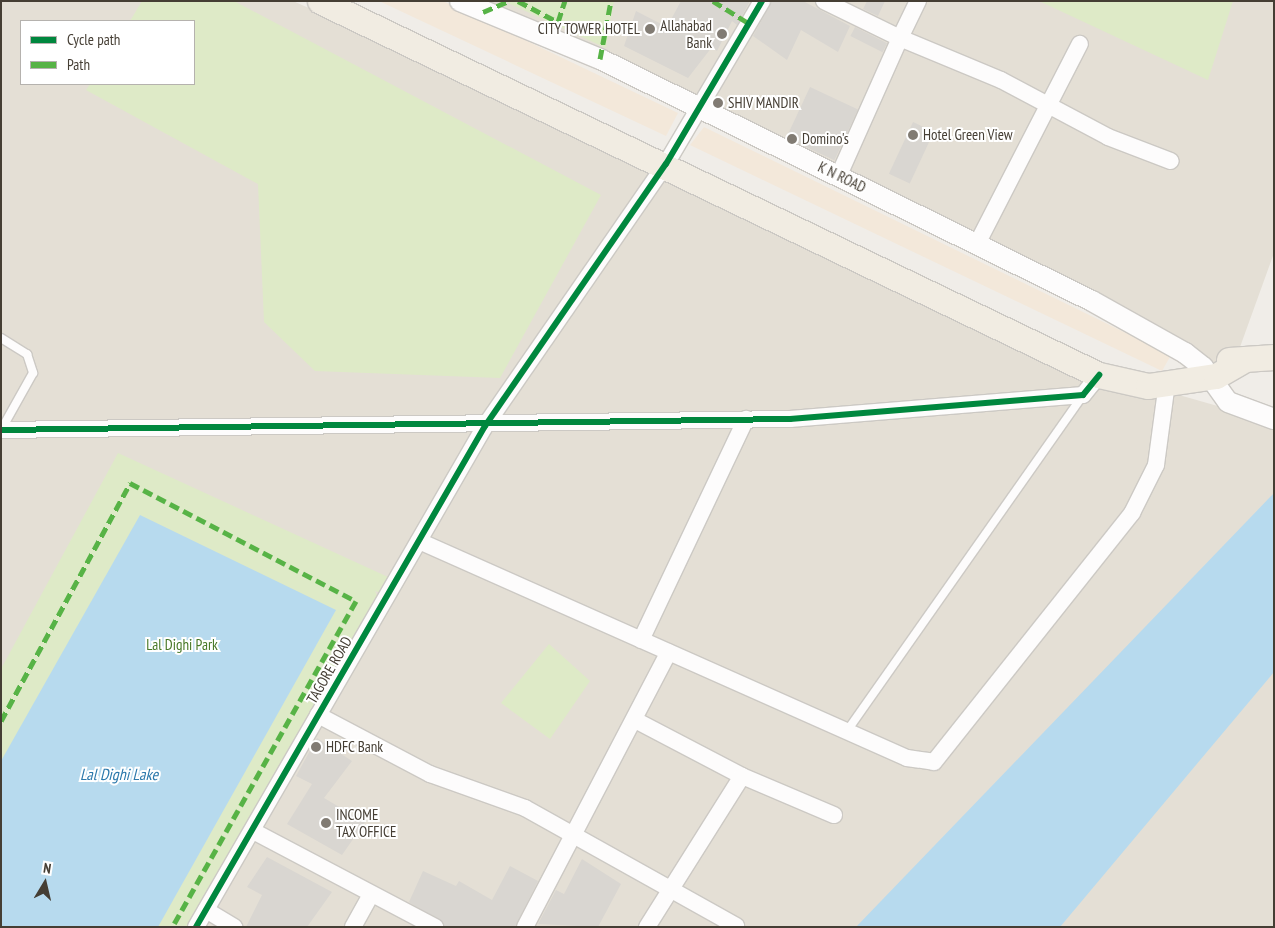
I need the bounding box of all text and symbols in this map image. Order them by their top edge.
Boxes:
place label: Allahabad Bank [660,16,712,51]
legend [20,20,195,85]
place label: CITY TOWER HOTEL [537,20,640,38]
marker: CITY TOWER HOTEL [644,23,656,35]
marker: Allahabad Bank [716,28,728,40]
text: Cycle path [67,30,120,49]
text: Path [67,55,90,74]
place label: SHIV MANDIR [728,94,799,112]
marker: SHIV MANDIR [712,97,724,109]
place label: Hotel Green View [923,126,1013,144]
marker: Hotel Green View [907,129,919,141]
place label: Domino's [802,130,849,148]
marker: Domino's [786,133,798,145]
street label: K N ROAD [815,158,869,196]
street label: TAGORE ROAD [303,633,355,707]
park label: Lal Dighi Park [146,636,218,654]
place label: HDFC Bank [326,738,384,756]
marker: HDFC Bank [310,741,322,753]
water label: Lal Dighi Lake [80,764,158,784]
place label: INCOME TAX OFFICE [336,805,397,840]
marker: INCOME TAX OFFICE [320,817,332,829]
north arrow [20,858,70,908]
text: N [42,859,52,878]

